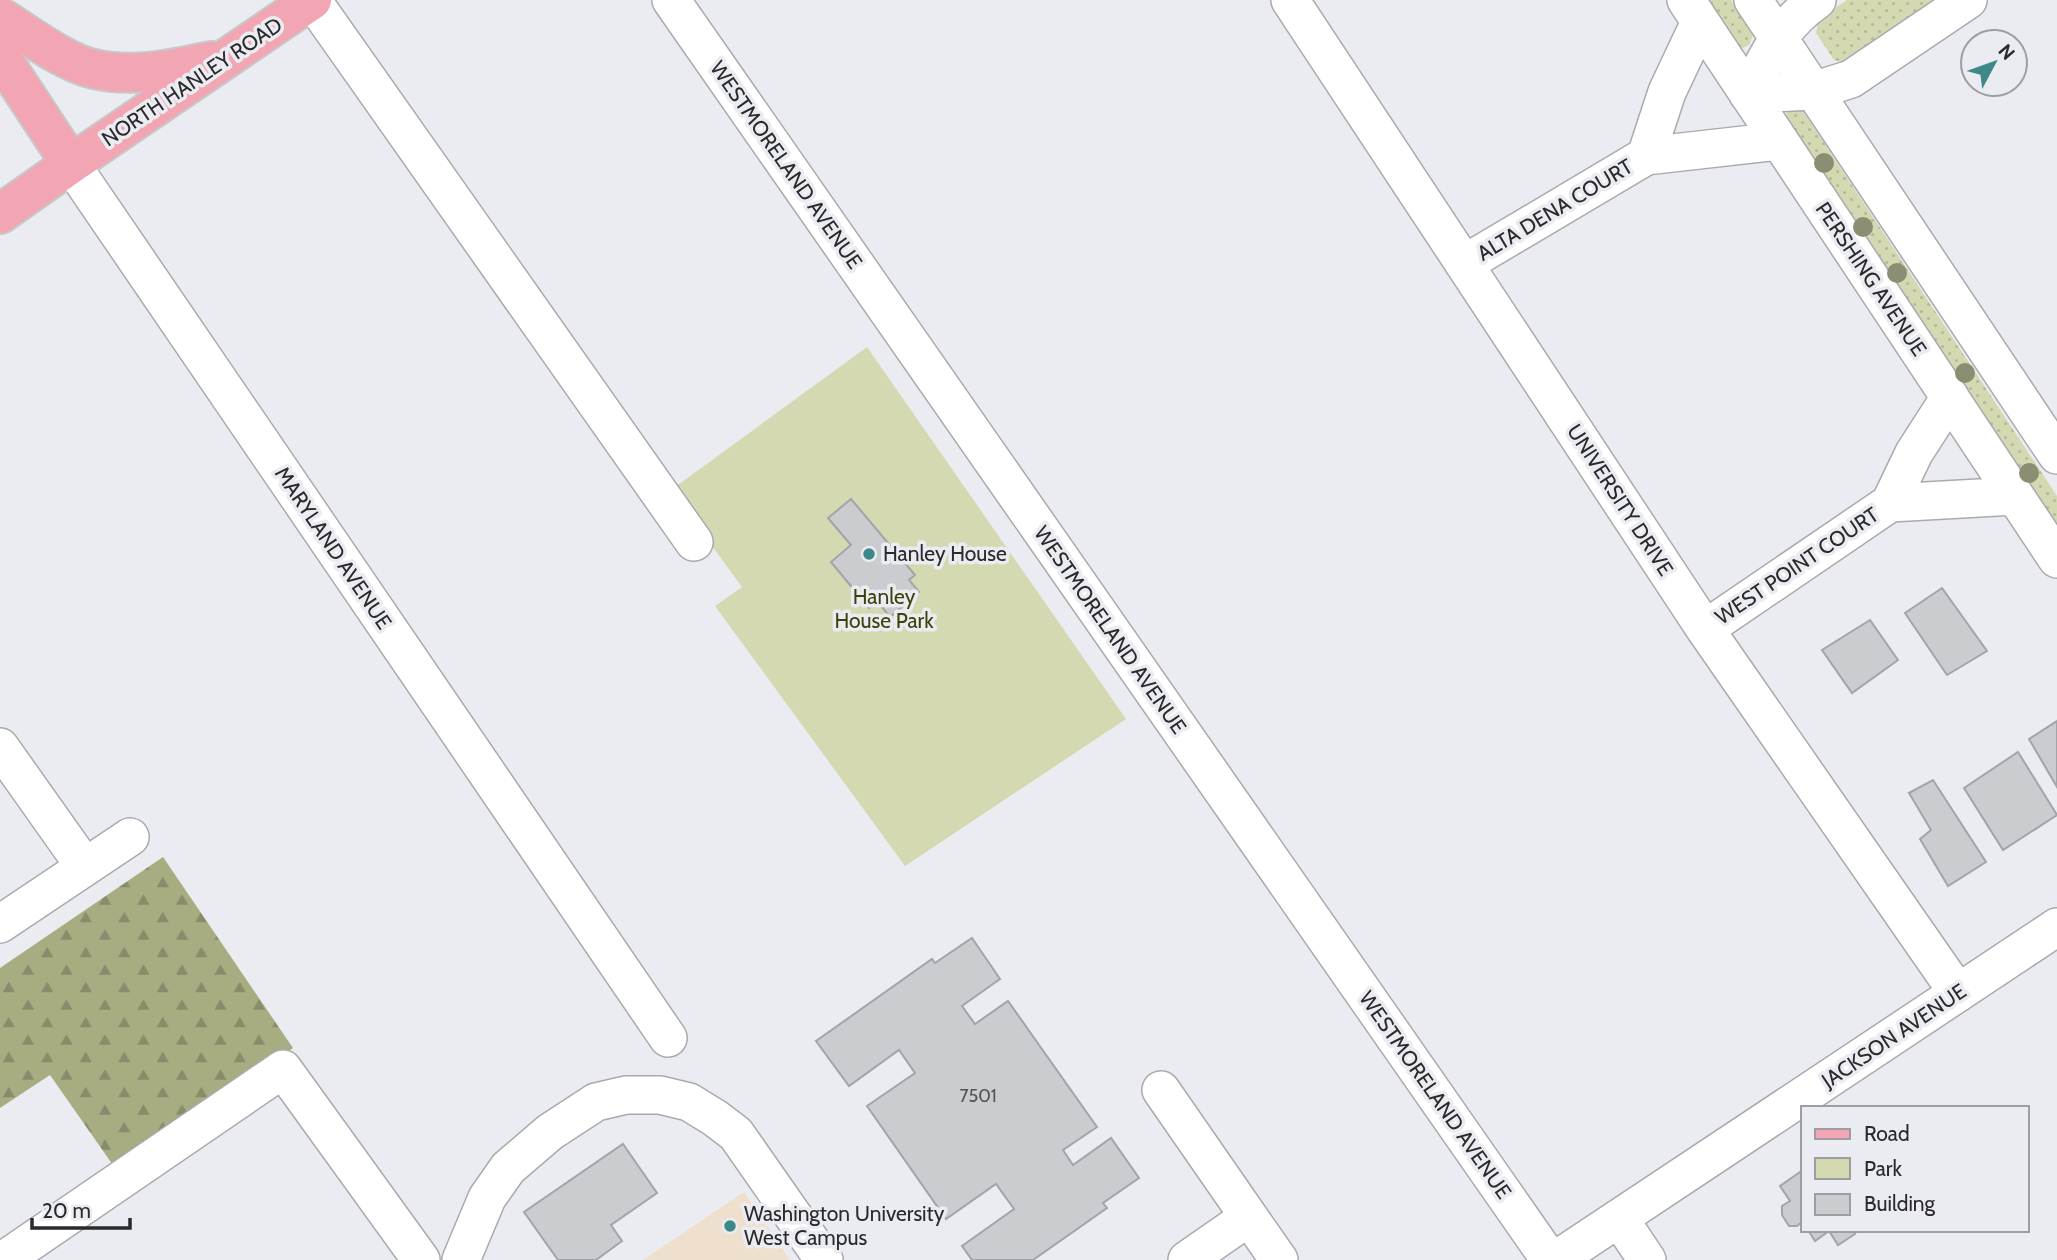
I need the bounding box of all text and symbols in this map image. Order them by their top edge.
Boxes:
street label: NORTH HANLEY ROAD [97,12,287,151]
north arrow [1959,28,2029,98]
text: N [1993,40,2020,65]
street label: WESTMORELAND AVENUE [705,56,868,273]
street label: ALTA DENA COURT [1473,153,1637,266]
street label: PERSHING AVENUE [1811,197,1932,360]
street label: UNIVERSITY DRIVE [1562,419,1679,580]
street label: MARYLAND AVENUE [270,462,397,634]
street label: WEST POINT COURT [1710,502,1883,629]
street label: WESTMORELAND AVENUE [1029,521,1192,738]
place label: Hanley House [883,541,1007,566]
marker: Hanley House [861,546,877,562]
park label: Hanley House Park [834,584,934,633]
street label: JACKSON AVENUE [1816,978,1971,1094]
street label: WESTMORELAND AVENUE [1354,986,1517,1203]
house number: 7501 [959,1085,997,1107]
legend [1801,1106,2029,1232]
text: Road [1864,1121,1910,1146]
text: Park [1864,1156,1902,1181]
scale bar [32,1186,130,1230]
text: Building [1864,1191,1936,1216]
text: 20 m [42,1198,91,1223]
place label: Washington University West Campus [744,1201,945,1250]
marker: Washington University West Campus [722,1218,738,1234]

